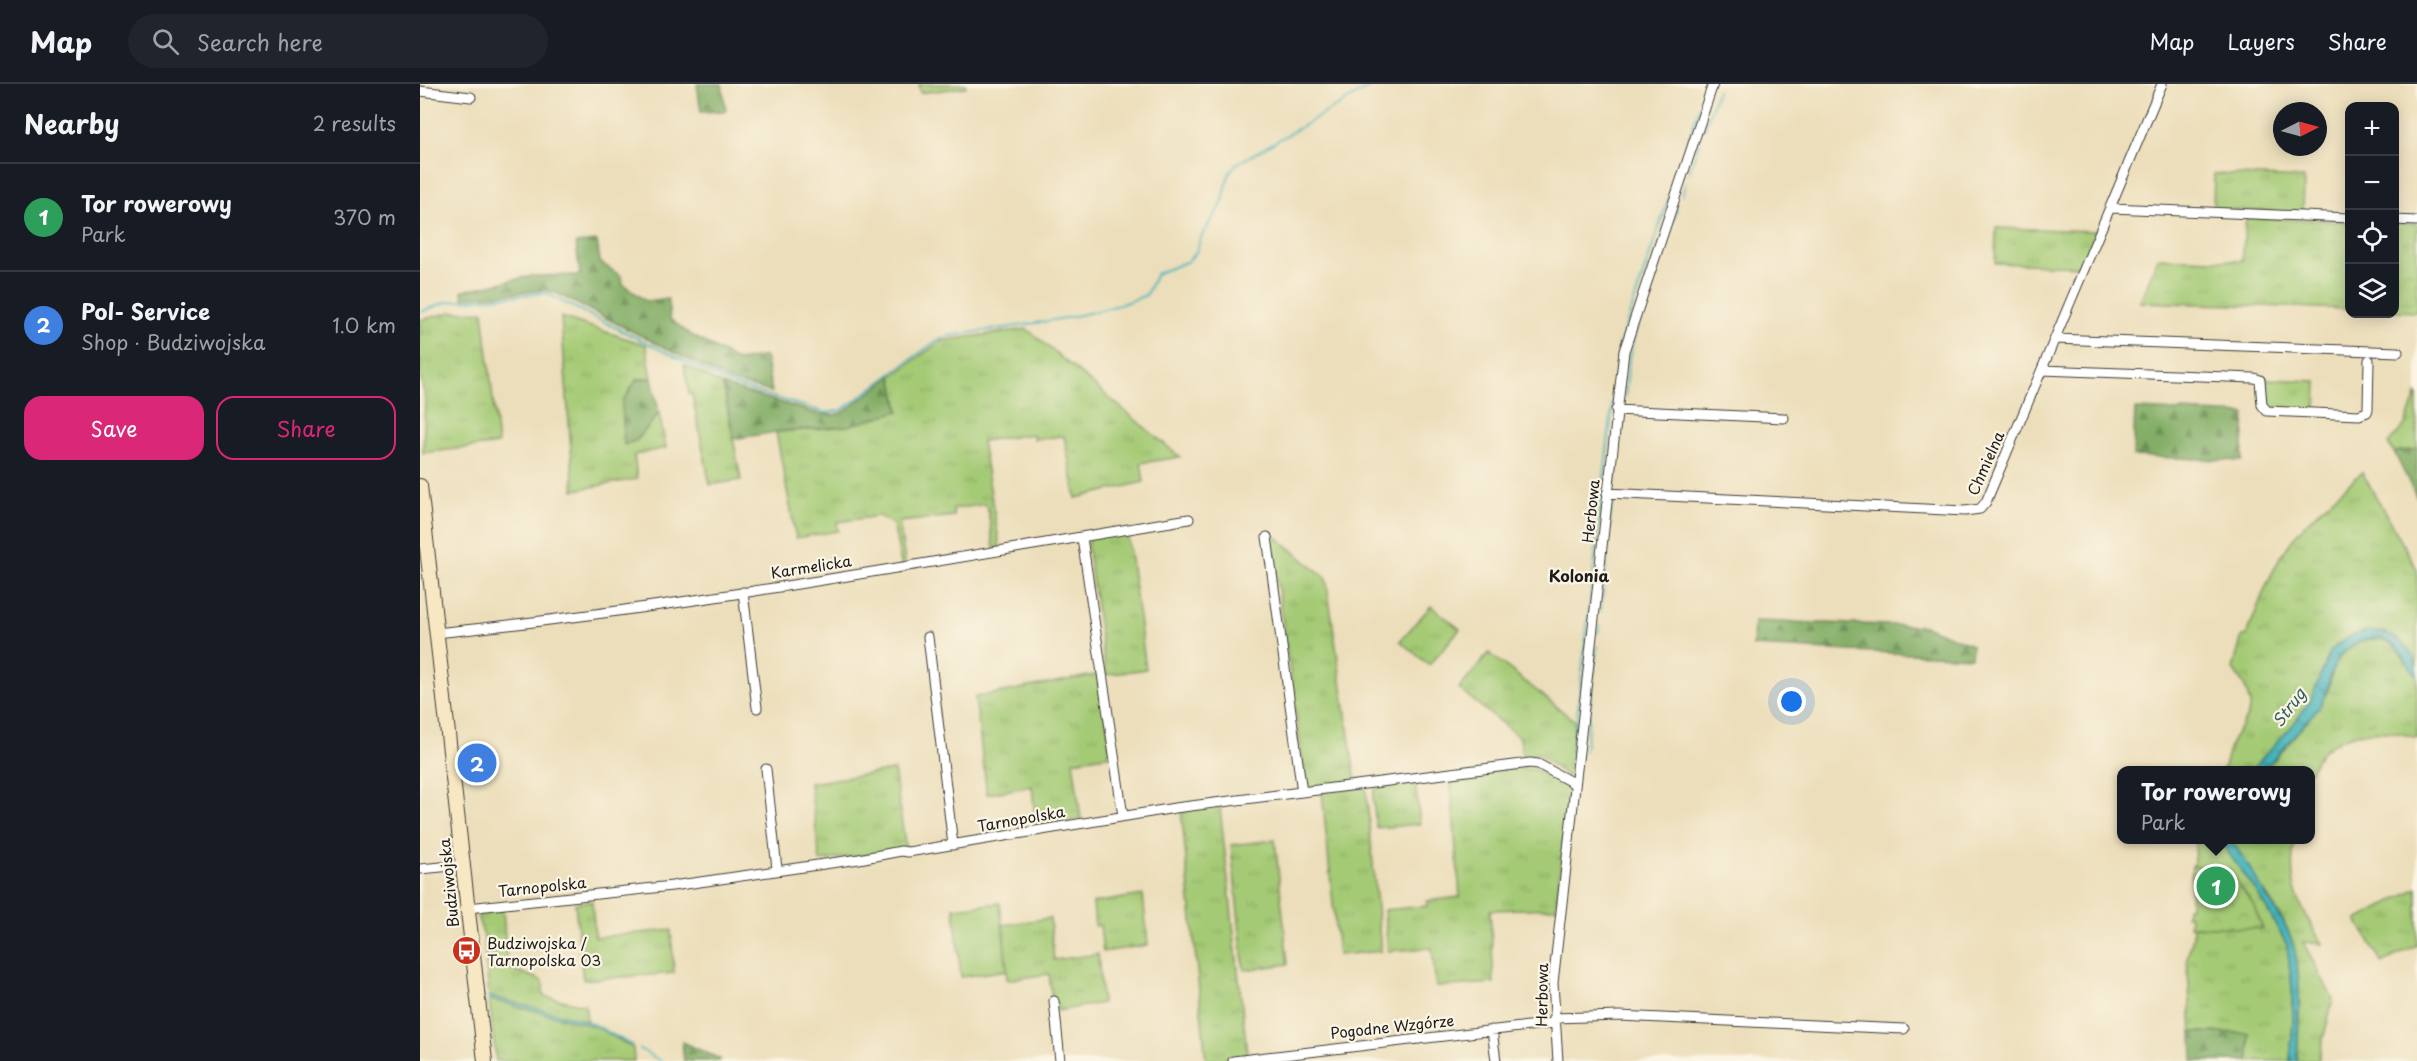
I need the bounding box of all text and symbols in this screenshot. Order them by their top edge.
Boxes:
search box [128,14,548,68]
text: Map [30,20,92,63]
icon: search [149,25,182,58]
text: Search here [197,25,323,58]
text: Map [2150,25,2194,57]
text: Layers [2227,25,2295,57]
text: Share [2328,25,2387,57]
north arrow [2273,102,2327,156]
map controls [2345,102,2399,318]
button: + [2345,102,2399,156]
text: Nearby [24,104,119,143]
text: 2 results [313,108,396,138]
button: − [2345,156,2399,210]
text: Tor rowerowy [81,186,232,219]
text: 1 [39,202,48,232]
text: 370 m [333,202,396,232]
button: locate [2345,210,2399,264]
text: Park [81,219,126,249]
button: layers [2345,264,2399,318]
text: Pol- Service [81,294,210,327]
text: 2 [36,310,51,340]
text: 1.0 km [332,310,396,340]
text: Shop · Budziwojska [81,327,265,357]
button: Save [24,396,204,460]
button: Share [216,396,396,460]
street label: Chmielna [1961,427,2010,499]
street label: Herbowa [1575,477,1605,544]
street label: Karmelicka [769,548,854,584]
district label: Kolonia [1549,563,1609,587]
water label: Strug [2266,681,2312,731]
your location [1777,687,1806,716]
pin: 2 [458,740,496,786]
popup [2117,766,2315,844]
text: Tor rowerowy [2141,774,2291,807]
street label: Tarnopolska [975,799,1067,837]
text: Park [2141,807,2185,837]
street label: Budziwojska [432,837,464,929]
pin: 1 [2196,864,2236,908]
street label: Tarnopolska [497,870,588,902]
place label: Budziwojska / Tarnopolska 03 [487,931,601,971]
bus stop icon: Budziwojska / Tarnopolska 03 [450,935,482,967]
street label: Herbowa [1529,962,1553,1027]
street label: Pogodne Wzgórze [1329,1008,1455,1044]

